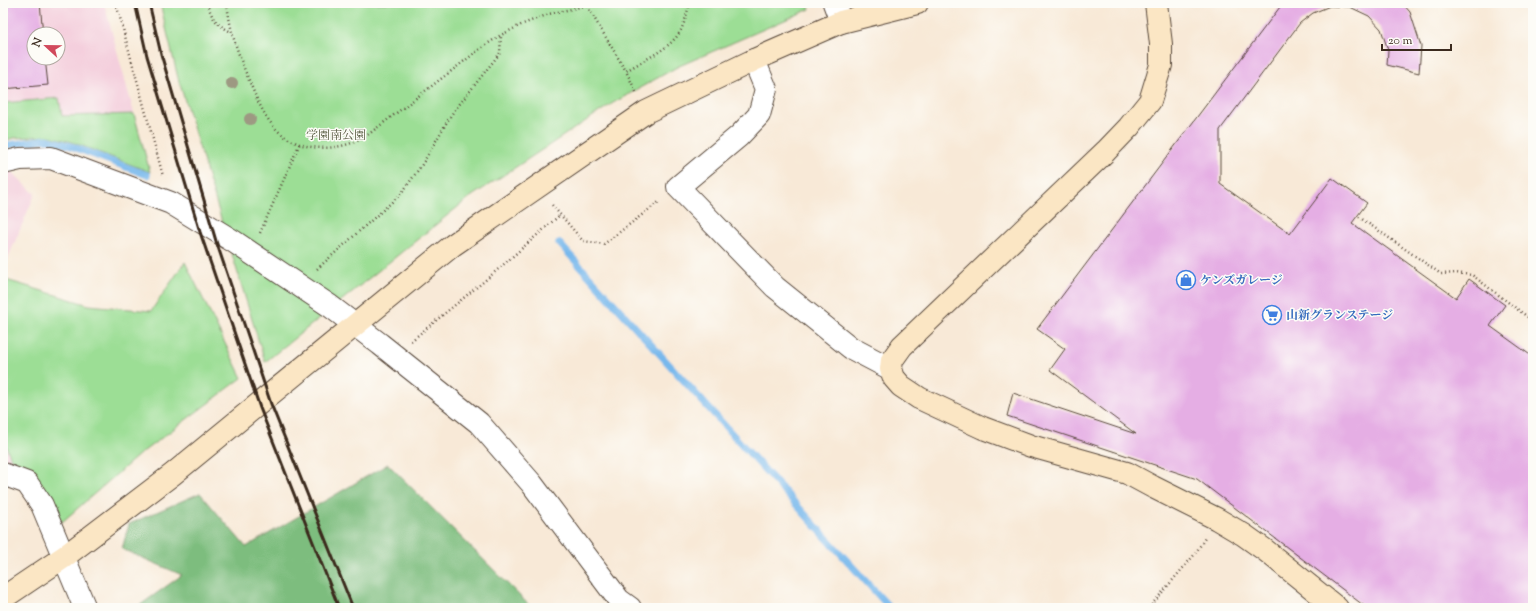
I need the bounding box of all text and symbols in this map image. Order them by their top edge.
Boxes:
north arrow [26,26,66,66]
scale bar [1382,26,1451,52]
text: 20 m [1388,32,1413,50]
text: N [28,35,47,51]
park label: 学園南公園 [306,127,366,145]
shop icon: ケンズガレージ [1175,269,1197,291]
place label: ケンズガレージ [1200,272,1283,290]
supermarket icon: 山新グランステージ [1261,304,1283,326]
place label: 山新グランステージ [1286,307,1393,325]

